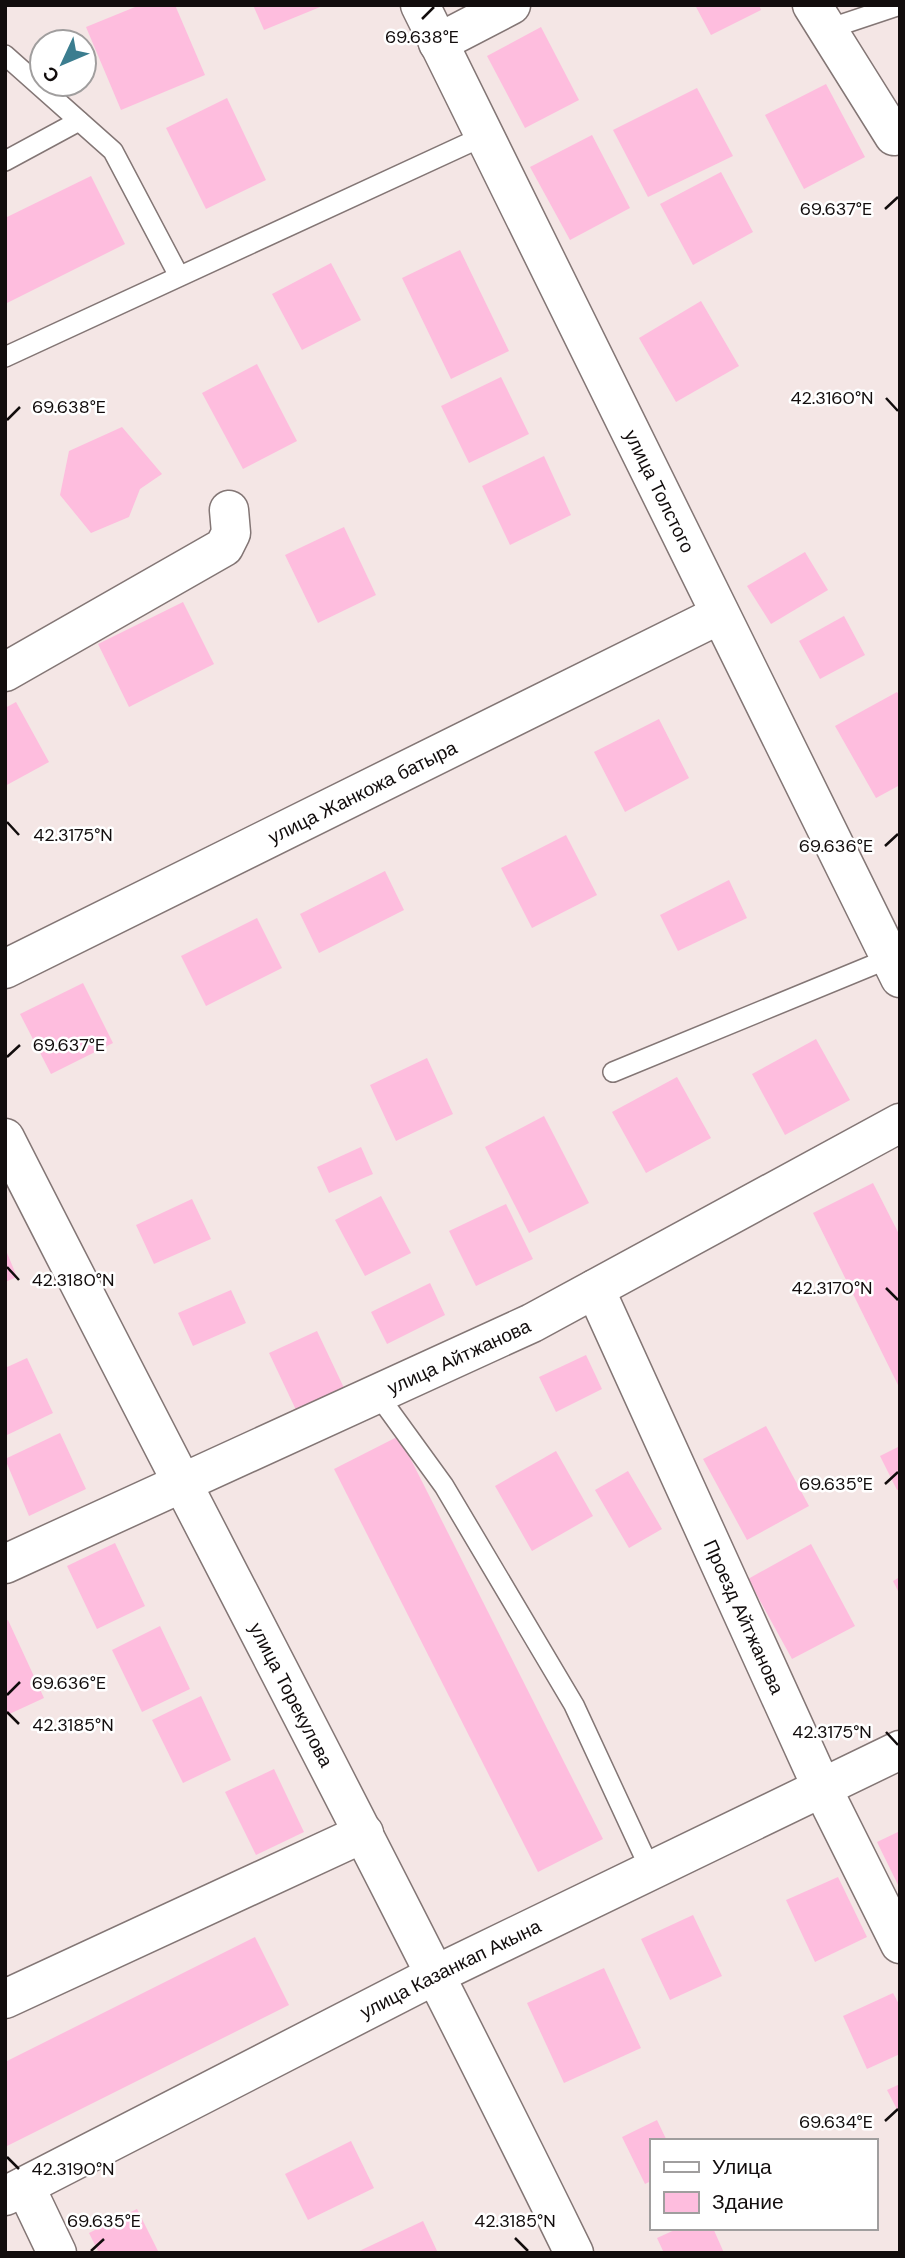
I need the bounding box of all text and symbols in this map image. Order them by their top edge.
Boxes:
text: 69.638°E [385,25,459,49]
north arrow [28,28,98,98]
text: С [37,61,65,88]
text: 69.637°E [800,197,872,221]
text: 42.3160°N [790,386,874,410]
text: 69.638°E [32,395,106,419]
street label: улица Толстого [618,426,700,557]
street label: улица Жанкожа батыра [264,735,462,850]
text: 42.3175°N [33,823,113,847]
text: 69.636°E [799,834,873,858]
text: 69.637°E [33,1033,105,1057]
text: 42.3180°N [32,1268,114,1292]
text: 42.3170°N [791,1276,873,1300]
street label: улица Айтжанова [383,1313,535,1400]
text: 69.635°E [799,1472,873,1496]
street label: Проезд Айтжанова [698,1536,790,1698]
street label: улица Торекулова [243,1618,339,1772]
text: 69.636°E [32,1671,106,1695]
text: 42.3185°N [32,1713,114,1737]
text: 42.3175°N [792,1720,872,1744]
street label: улица Казанкап Акына [356,1913,545,2025]
text: 69.634°E [799,2110,873,2134]
legend [650,2139,877,2230]
text: Улица [712,2153,772,2181]
text: 42.3190°N [31,2157,115,2181]
text: Здание [712,2188,784,2216]
text: 69.635°E [67,2209,141,2233]
text: 42.3185°N [474,2209,556,2233]

